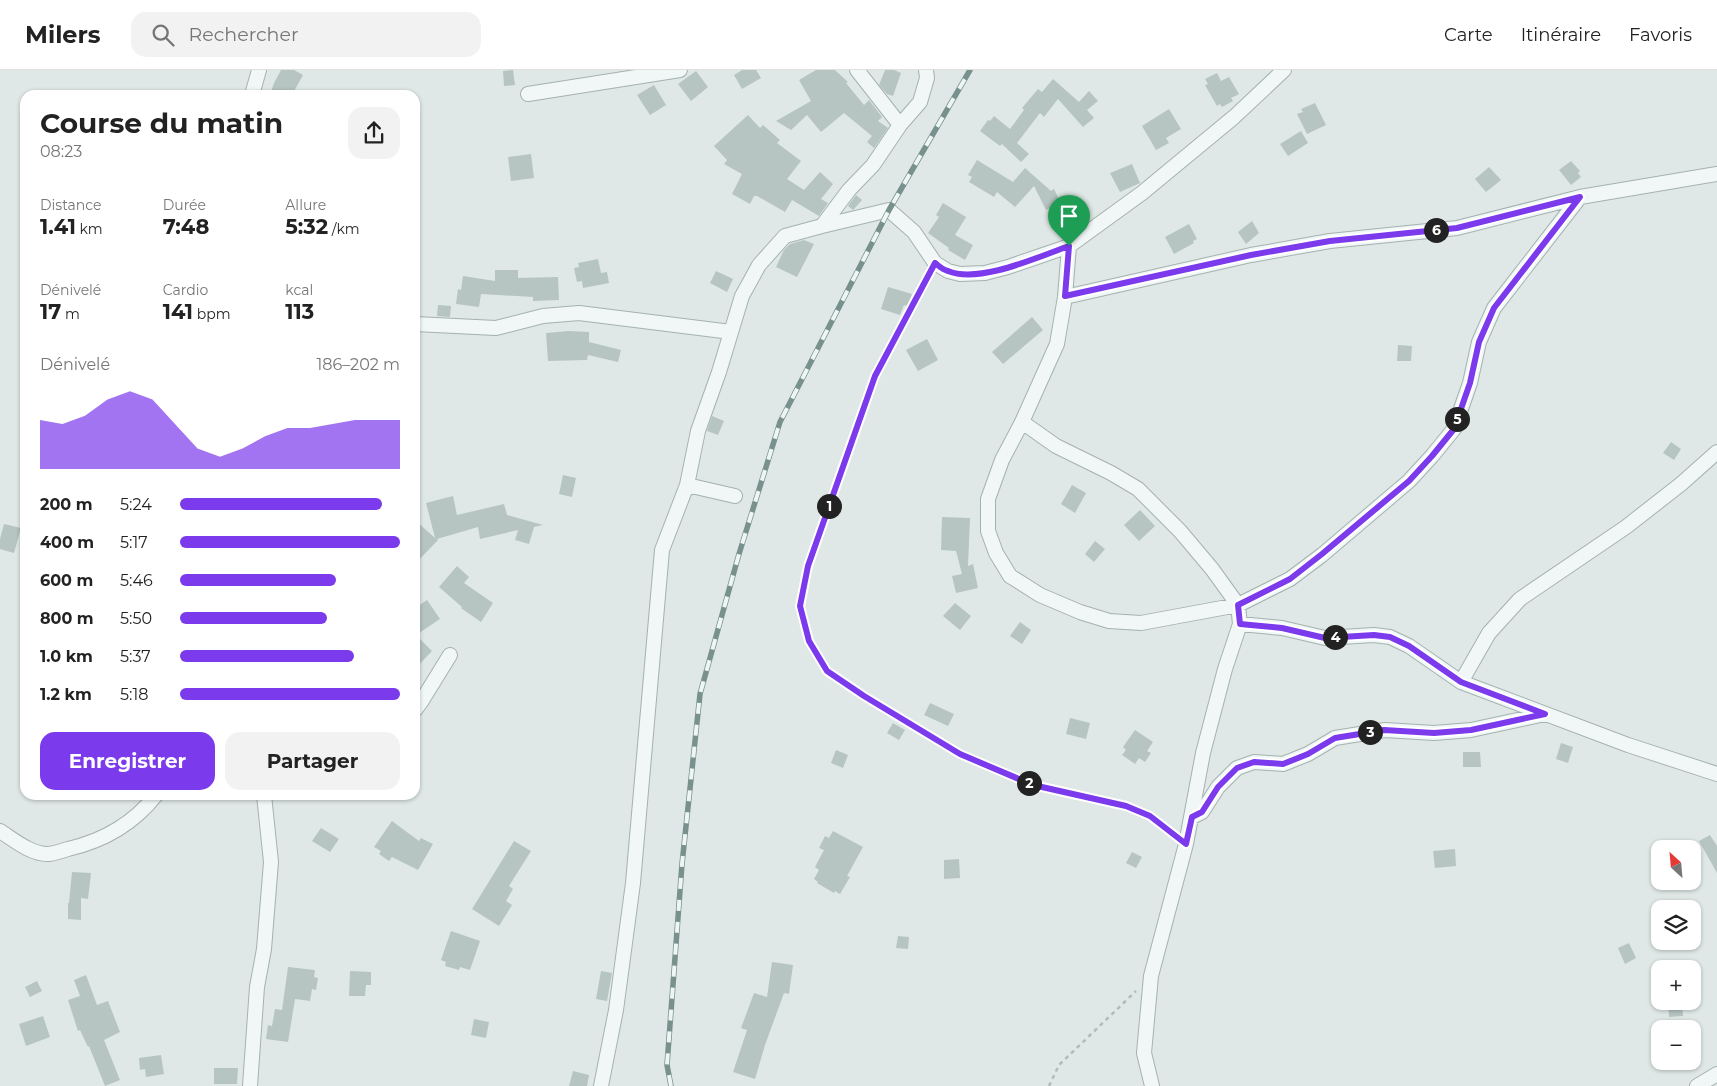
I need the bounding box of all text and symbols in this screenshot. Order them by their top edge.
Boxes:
search box [131,12,481,57]
text: Milers [25,20,101,49]
icon: search [149,21,177,49]
text: Rechercher [189,23,299,46]
text: Carte [1444,24,1493,46]
text: Itinéraire [1521,24,1601,46]
text: Favoris [1629,24,1692,46]
text: Course du matin [40,106,283,140]
button: share [348,107,400,159]
text: 08:23 [40,142,82,161]
pin [1048,195,1090,246]
text: Distance [40,196,102,214]
text: Durée [163,196,206,214]
text: Allure [285,196,326,214]
icon: arrive [1055,202,1083,230]
text: 1.41 [40,214,76,239]
text: 7:48 [163,214,209,239]
text: 5:32 [285,214,328,239]
pin: 6 [1424,218,1448,242]
text: km [76,220,103,238]
text: /km [328,220,360,238]
text: 6 [1432,221,1441,239]
text: Dénivelé [40,281,101,299]
text: Cardio [163,281,208,299]
text: kcal [285,281,313,299]
text: 17 [40,299,61,324]
text: 141 [163,299,193,324]
text: 113 [285,299,314,324]
text: m [61,305,80,323]
text: bpm [193,305,231,323]
text: Dénivelé [40,355,110,374]
text: 186–202 m [316,355,400,374]
pin: 5 [1444,406,1470,432]
text: 5 [1453,410,1462,428]
pin: 1 [816,494,842,518]
text: 200 m [40,495,92,514]
text: 5:24 [120,495,152,514]
text: 1 [827,497,832,515]
text: 400 m [40,533,94,552]
text: 5:17 [120,533,148,552]
text: 600 m [40,571,93,590]
text: 5:46 [120,571,153,590]
text: 800 m [40,609,94,628]
text: 5:50 [120,609,152,628]
pin: 4 [1322,624,1348,650]
text: 4 [1331,628,1340,646]
text: 1.0 km [40,647,93,666]
text: 5:37 [120,647,151,666]
text: 1.2 km [40,685,92,704]
text: 5:18 [120,685,148,704]
pin: 3 [1358,720,1382,744]
text: 3 [1366,723,1375,741]
button: Enregistrer [40,732,215,790]
button: Partager [225,732,400,790]
pin: 2 [1016,770,1042,796]
text: 2 [1025,774,1034,792]
north arrow [1651,840,1701,890]
map controls [1651,840,1701,1070]
button: layers [1651,900,1701,950]
button: + [1651,960,1701,1010]
button: − [1651,1020,1701,1070]

